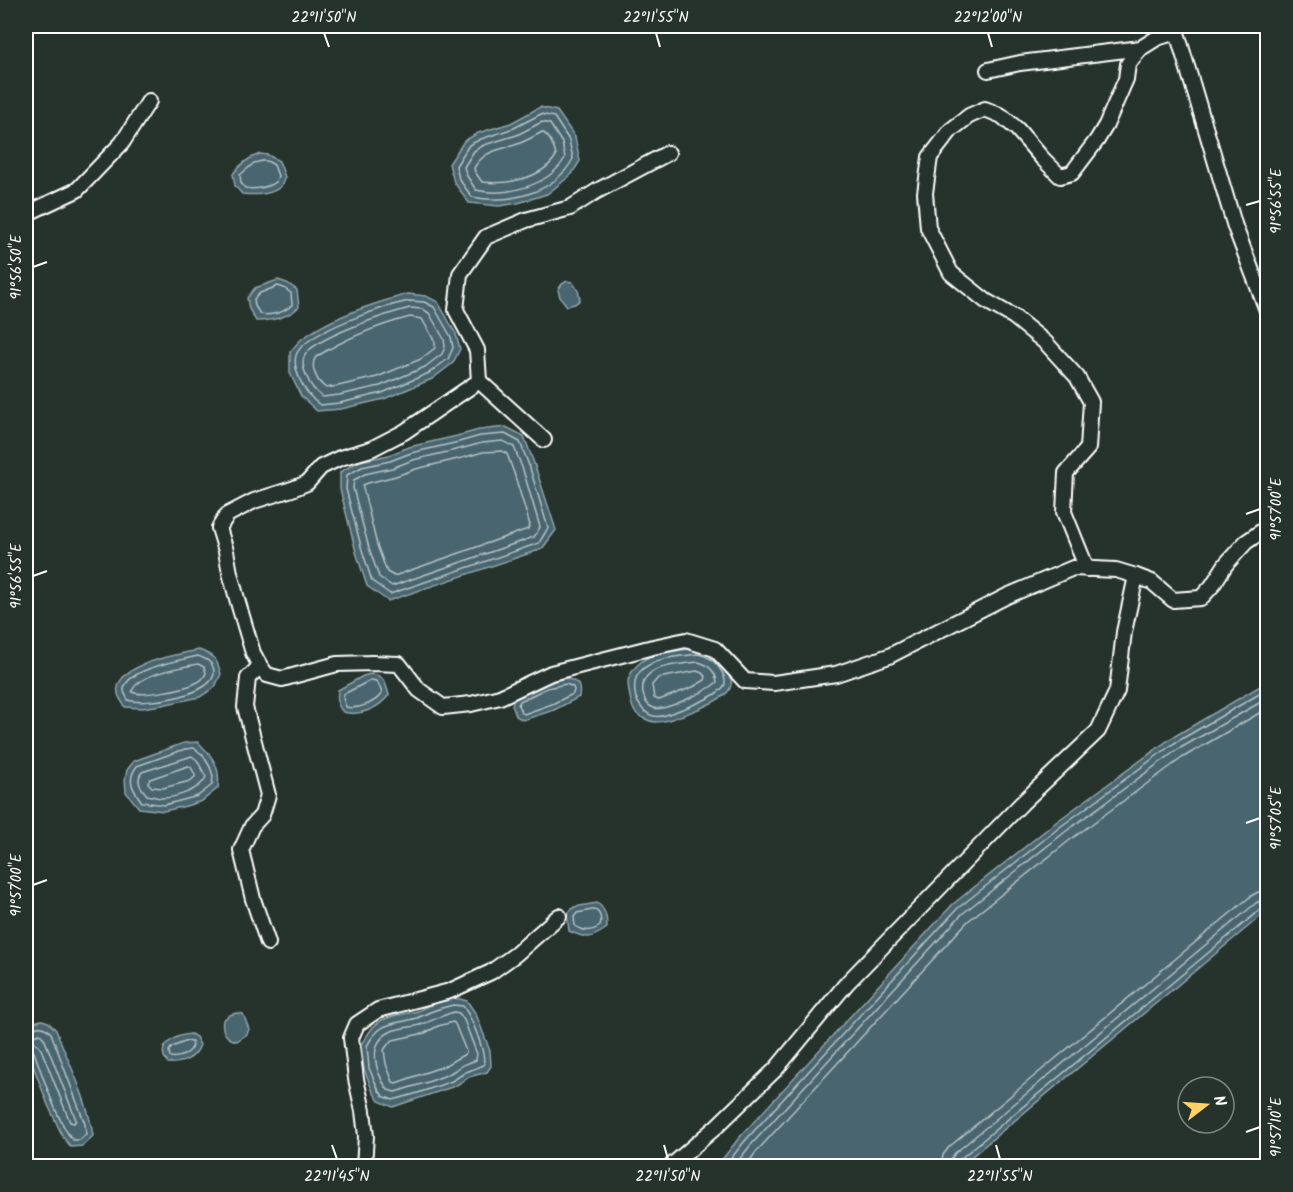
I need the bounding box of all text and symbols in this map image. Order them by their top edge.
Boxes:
text: 22°11'50"N [292,6,356,30]
text: 22°11'55"N [623,6,689,30]
text: 22°12'00"N [954,6,1022,30]
text: 91°56'55"E [1265,167,1289,234]
text: 91°56'50"E [5,233,29,299]
text: 91°57'00"E [1265,476,1289,541]
text: 91°56'55"E [5,542,29,609]
text: 91°57'05"E [1265,785,1289,850]
text: 91°57'00"E [5,852,29,917]
north arrow [1176,1075,1236,1135]
text: N [1205,1093,1232,1110]
text: 91°57'10"E [1265,1096,1289,1157]
text: 22°11'45"N [304,1165,370,1189]
text: 22°11'50"N [636,1165,700,1189]
text: 22°11'55"N [967,1165,1033,1189]

